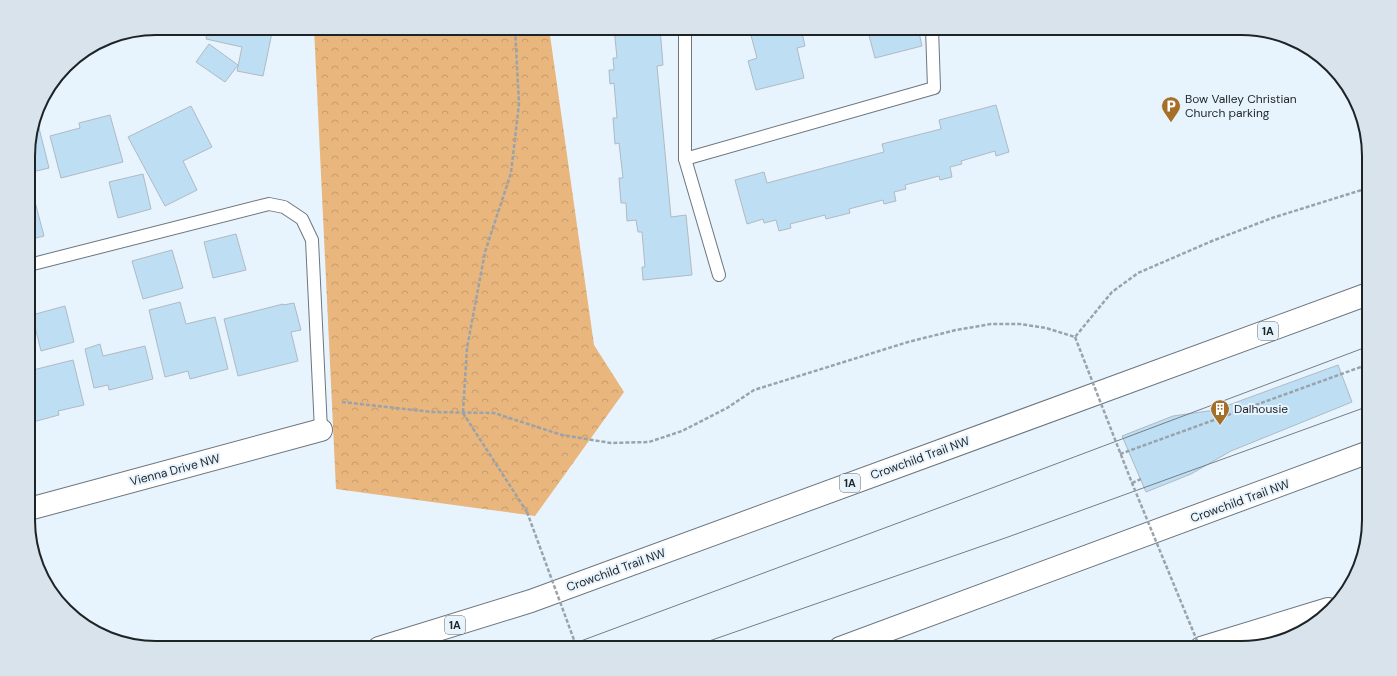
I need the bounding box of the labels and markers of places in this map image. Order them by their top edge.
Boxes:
place label: Bow Valley Christian Church parking [1185,91,1297,121]
parking icon: Bow Valley Christian Church parking [1160,95,1182,123]
building icon: Dalhousie [1209,398,1231,426]
place label: Dalhousie [1234,401,1288,417]

